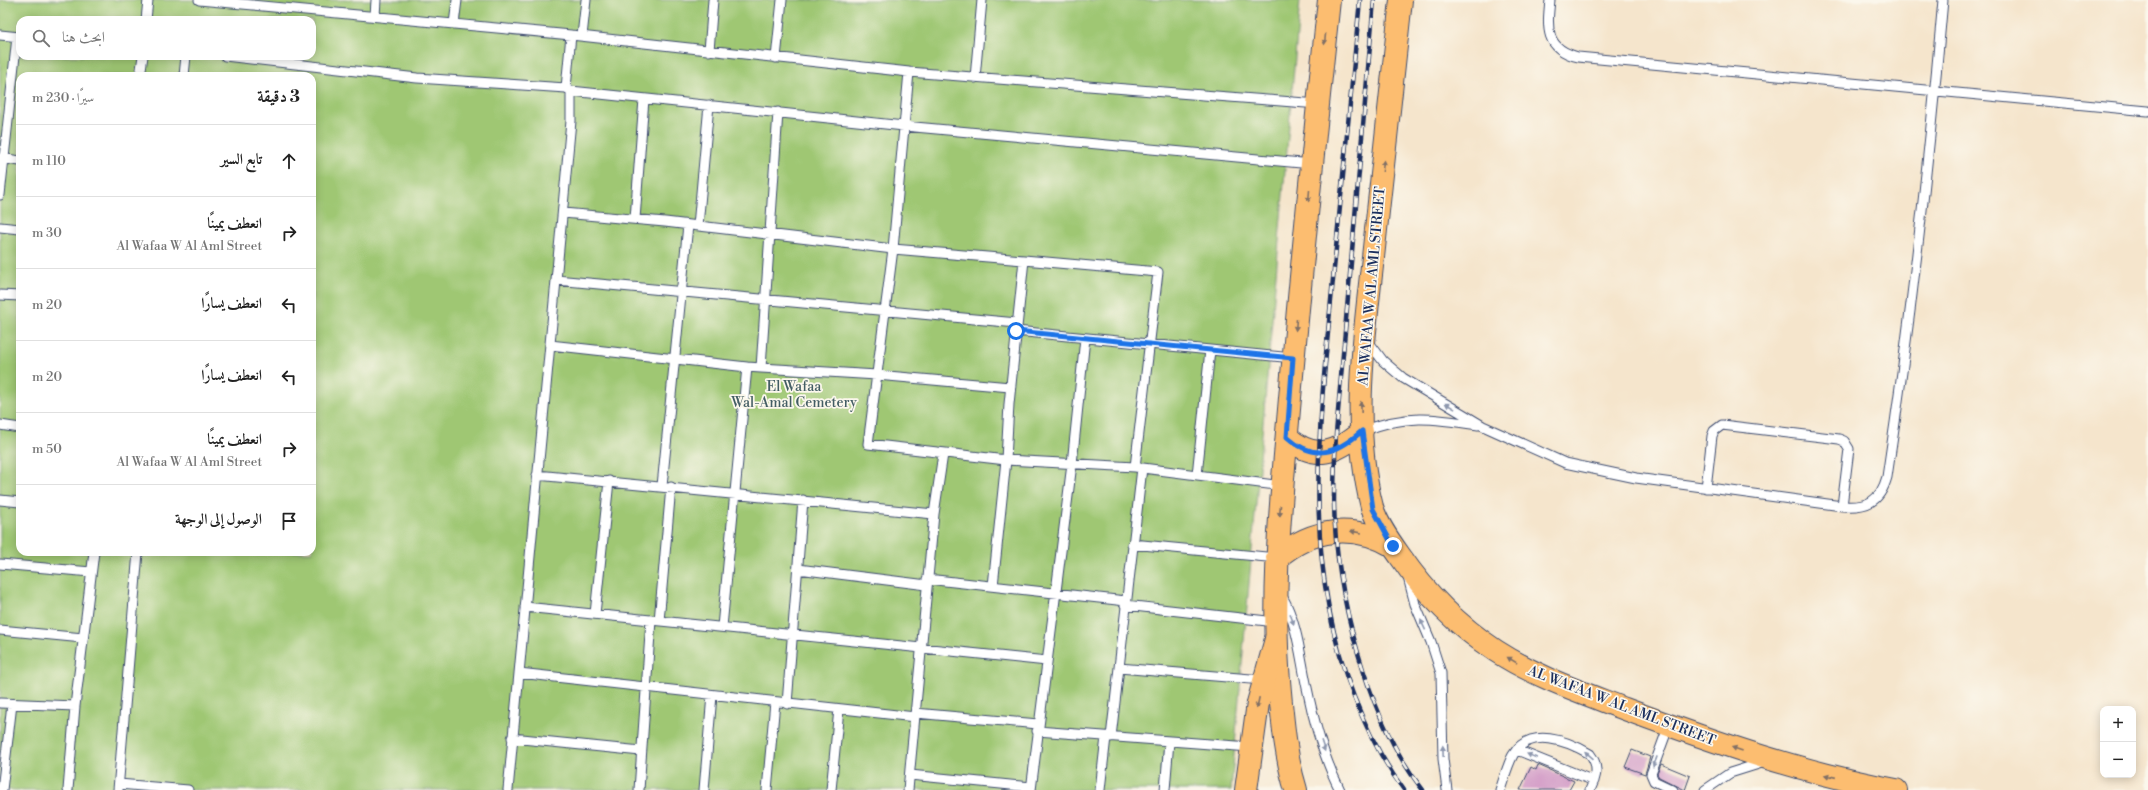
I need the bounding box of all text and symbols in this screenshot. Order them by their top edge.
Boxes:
search box [16,16,316,60]
icon: search [30,27,52,49]
text: ابحث هنا [62,28,105,47]
one-way arrow [1321,33,1328,45]
text: 3 دقيقة [257,86,300,108]
text: سيرًا · 230 m [32,90,94,106]
text: تابع السير [220,150,262,169]
icon: ahead [278,150,300,172]
text: 110 m [32,153,66,169]
one-way arrow [1379,160,1386,172]
street label: AL WAFAA W AL AML STREET [1354,186,1390,387]
one-way arrow [1306,190,1312,202]
text: انعطف يمينًا [207,214,262,233]
icon: right [278,222,300,244]
text: 30 m [32,225,62,241]
text: Al Wafaa W Al Aml Street [116,238,262,254]
text: انعطف يسارًا [201,294,262,313]
icon: left [278,294,300,316]
text: 20 m [32,297,62,313]
one-way arrow [1293,319,1300,331]
route start [1007,322,1025,340]
text: انعطف يسارًا [201,366,262,385]
icon: left [278,366,300,388]
text: 20 m [32,369,62,385]
park label: El Wafaa Wal-Amal Cemetery [730,378,857,412]
one-way arrow [1358,400,1364,413]
one-way arrow [1444,402,1456,409]
text: انعطف يمينًا [207,430,262,449]
icon: right [278,438,300,460]
text: 50 m [32,441,62,457]
text: Al Wafaa W Al Aml Street [116,454,262,470]
one-way arrow [1277,505,1284,517]
text: الوصول إلى الوجهة [175,510,262,529]
icon: arrive [278,510,300,532]
one-way arrow [1350,529,1363,535]
route end [1384,537,1402,555]
one-way arrow [1290,614,1296,626]
one-way arrow [1420,619,1426,630]
one-way arrow [1506,657,1518,664]
street label: AL WAFAA W AL AML STREET [1524,661,1718,750]
one-way arrow [1255,697,1261,710]
map controls [2100,706,2136,778]
button: + [2100,706,2136,742]
one-way arrow [1320,740,1326,752]
button: − [2100,742,2136,778]
one-way arrow [1440,744,1446,757]
one-way arrow [1731,745,1743,751]
one-way arrow [1584,751,1594,760]
one-way arrow [1526,753,1537,759]
one-way arrow [1651,756,1657,768]
one-way arrow [1824,773,1837,779]

